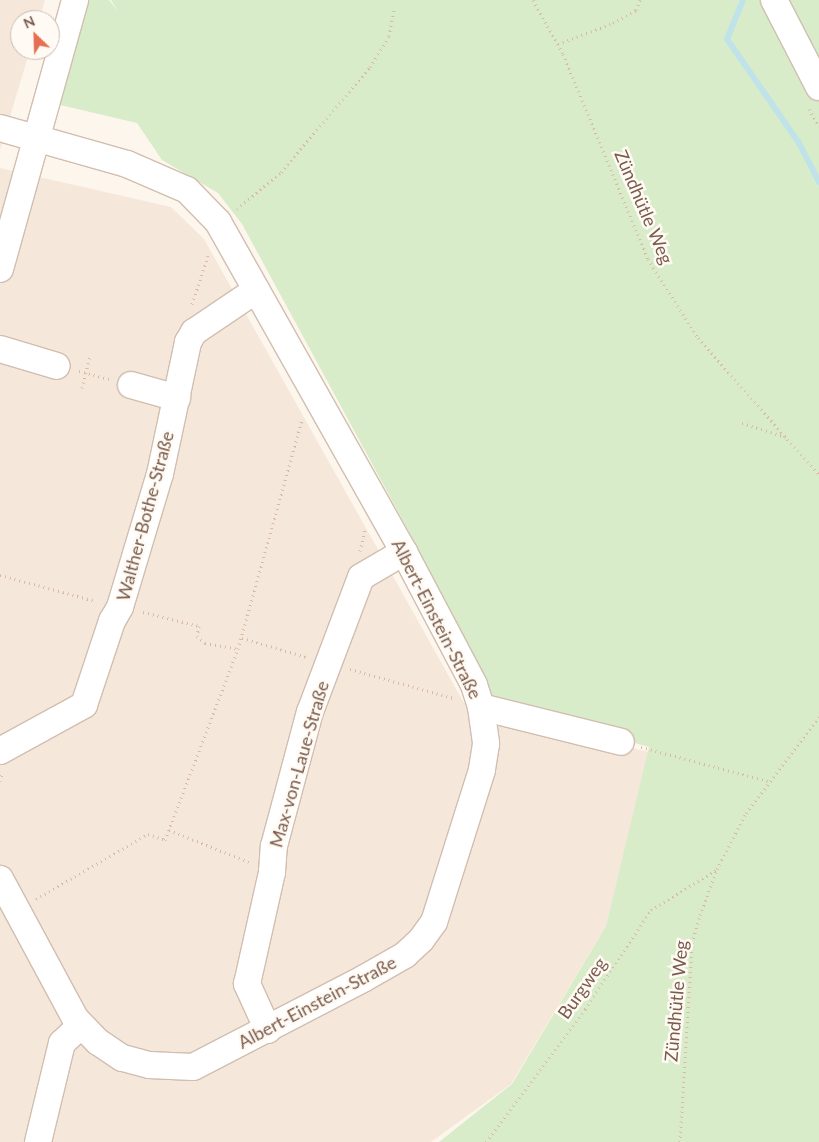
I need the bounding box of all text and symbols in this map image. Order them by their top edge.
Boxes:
north arrow [10,10,60,60]
text: N [21,12,37,32]
street label: Zündhütle Weg [610,147,678,267]
street label: Walther-Bothe-Straße [112,429,178,603]
street label: Albert-Einstein-Straße [387,536,487,702]
street label: Max-von-Laue-Straße [265,678,333,850]
street label: Zündhütle Weg [660,939,692,1063]
street label: Albert-Einstein-Straße [234,951,400,1053]
street label: Burgweg [553,953,611,1023]

